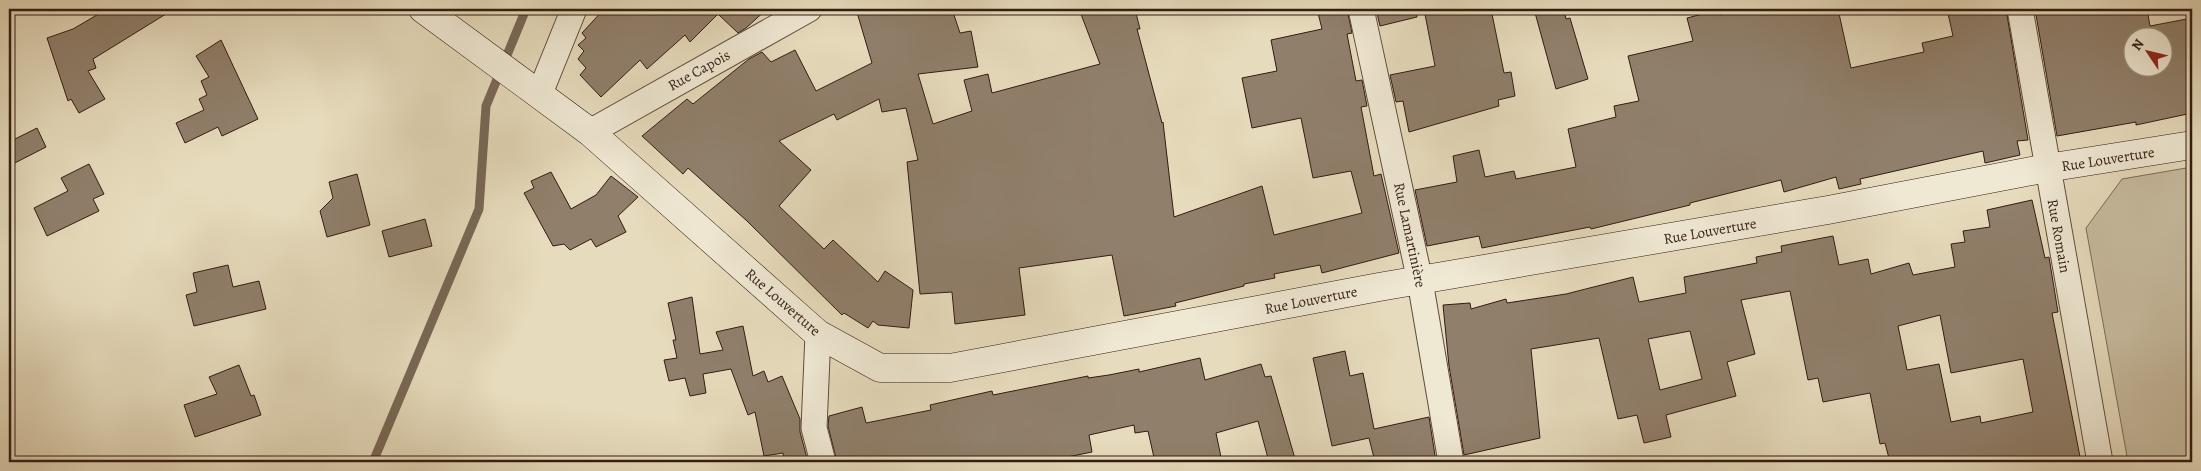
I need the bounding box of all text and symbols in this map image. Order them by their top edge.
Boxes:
north arrow [2124,28,2174,78]
text: N [2127,35,2148,54]
street label: Rue Capois [664,45,734,95]
street label: Rue Louverture [2060,142,2156,176]
street label: Rue Lamartinière [1389,181,1431,290]
street label: Rue Romain [2043,198,2075,274]
street label: Rue Louverture [1662,213,1758,249]
street label: Rue Louverture [741,264,825,341]
street label: Rue Louverture [1263,281,1359,319]

